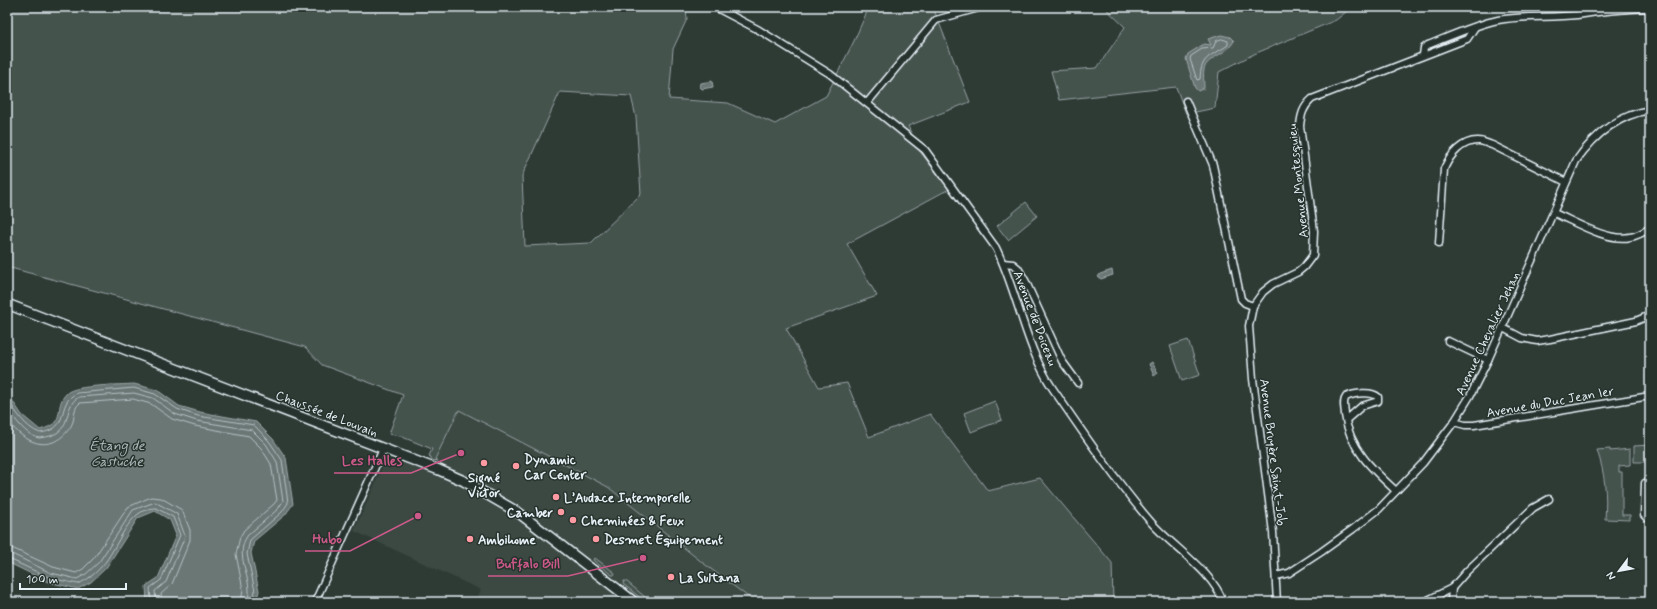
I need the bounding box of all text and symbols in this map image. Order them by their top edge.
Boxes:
street label: Avenue Montesquieu [1284,123,1313,239]
street label: Avenue de Doiceau [1009,269,1061,369]
street label: Avenue Chevalier Jehan [1452,269,1525,398]
street label: Avenue Bruyère Saint-Job [1255,378,1290,527]
street label: Avenue du Duc Jean Ier [1485,383,1616,422]
street label: Chaussée de Louvain [273,387,380,442]
water label: Étang de Gastuche [89,436,146,471]
callout: Les Halles [334,447,411,473]
text: Les Halles [342,452,403,470]
place label: Dynamic Car Center [524,452,587,484]
marker: Signé Victor [479,458,489,468]
marker: Dynamic Car Center [511,461,521,471]
place label: Signé Victor [468,470,501,502]
place label: L’Audace Intemporelle [564,490,691,507]
marker: L’Audace Intemporelle [551,492,561,502]
place label: Camber [507,505,554,522]
marker: Camber [556,507,566,517]
place label: Cheminées & Feux [581,513,684,530]
marker: Cheminées & Feux [568,515,578,525]
callout: Hubo [305,525,350,551]
text: Hubo [312,530,342,548]
place label: Desmet Équipement [604,531,723,549]
place label: Ambihome [478,532,536,549]
marker: Ambihome [465,534,475,544]
marker: Desmet Équipement [591,534,601,544]
callout: Buffalo Bill [488,550,568,576]
north arrow [1599,551,1639,591]
text: Buffalo Bill [496,555,560,573]
scale bar [20,565,126,591]
text: N [1603,569,1619,583]
place label: La Sultana [679,570,740,587]
text: 100 m [26,572,58,588]
marker: La Sultana [666,572,676,582]

